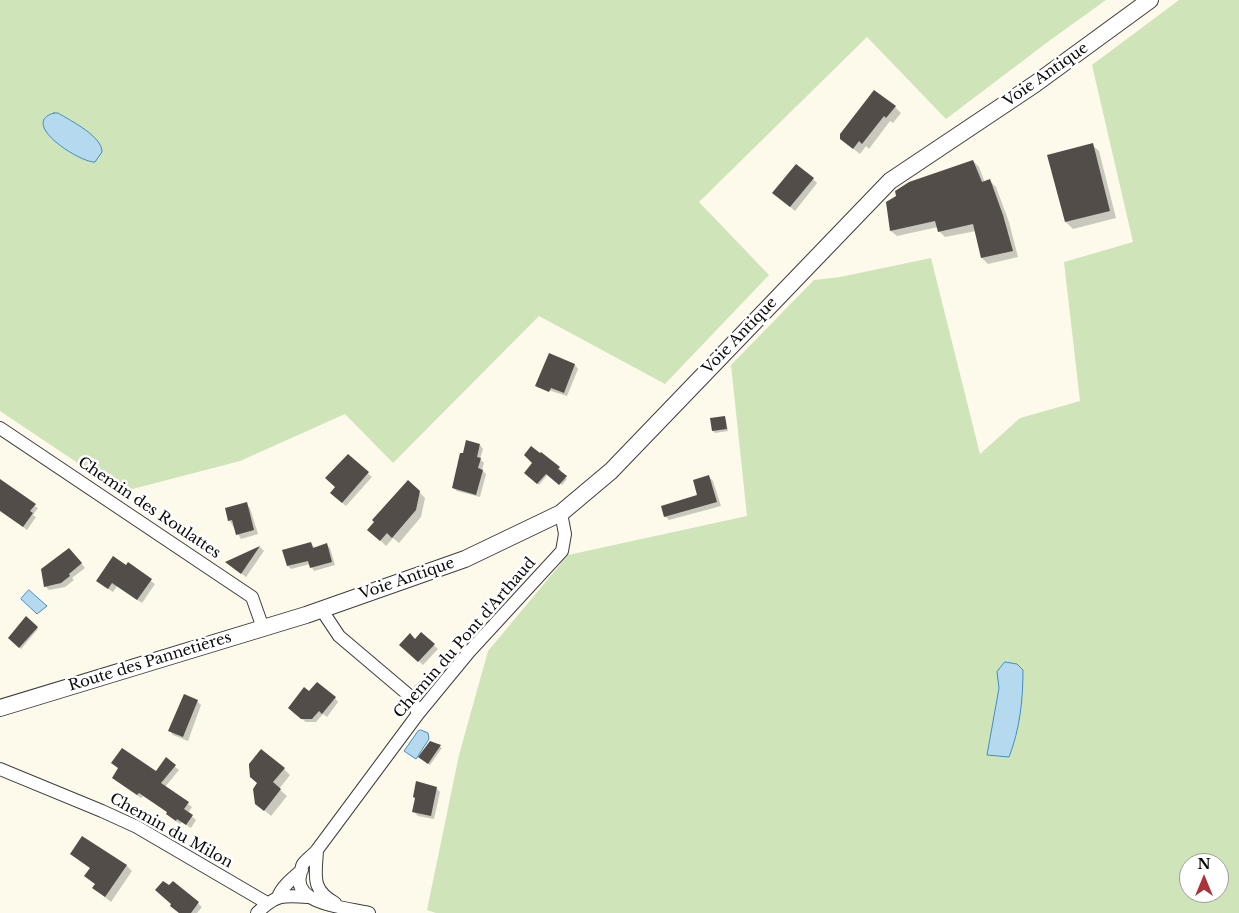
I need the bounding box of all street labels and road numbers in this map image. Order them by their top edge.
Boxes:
street label: Voie Antique [1000,39,1092,111]
street label: Voie Antique [699,294,781,378]
street label: Chemin des Roulattes [74,454,224,562]
street label: Voie Antique [357,554,457,604]
street label: Chemin du Pont d'Arthaud [390,554,540,722]
street label: Route des Pannetières [66,629,234,695]
street label: Chemin du Milon [106,790,236,872]

